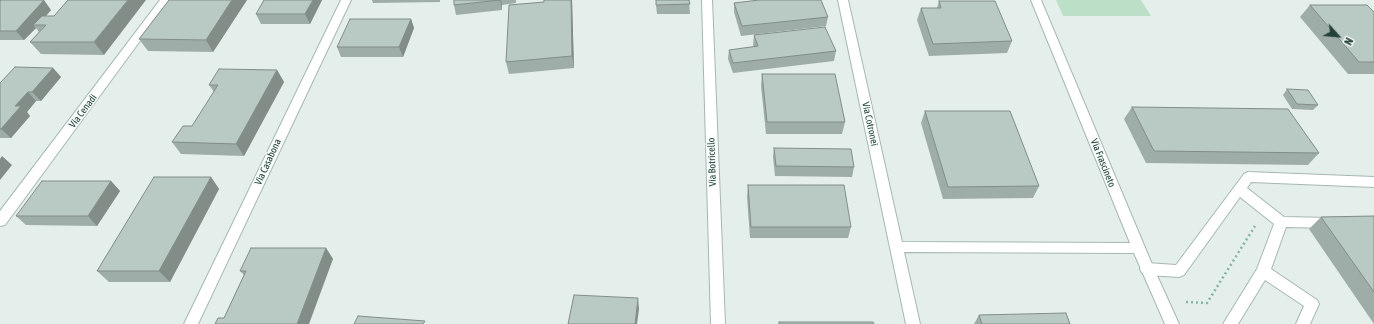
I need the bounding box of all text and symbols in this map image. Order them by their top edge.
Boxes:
north arrow [1318,16,1358,56]
text: N [1342,36,1356,47]
street label: Via Cenadi [67,92,99,130]
street label: Via Cotronei [859,101,881,147]
street label: Via Casabona [252,137,284,187]
street label: Via Botricello [705,137,719,187]
street label: Via Frascineto [1088,137,1118,189]

